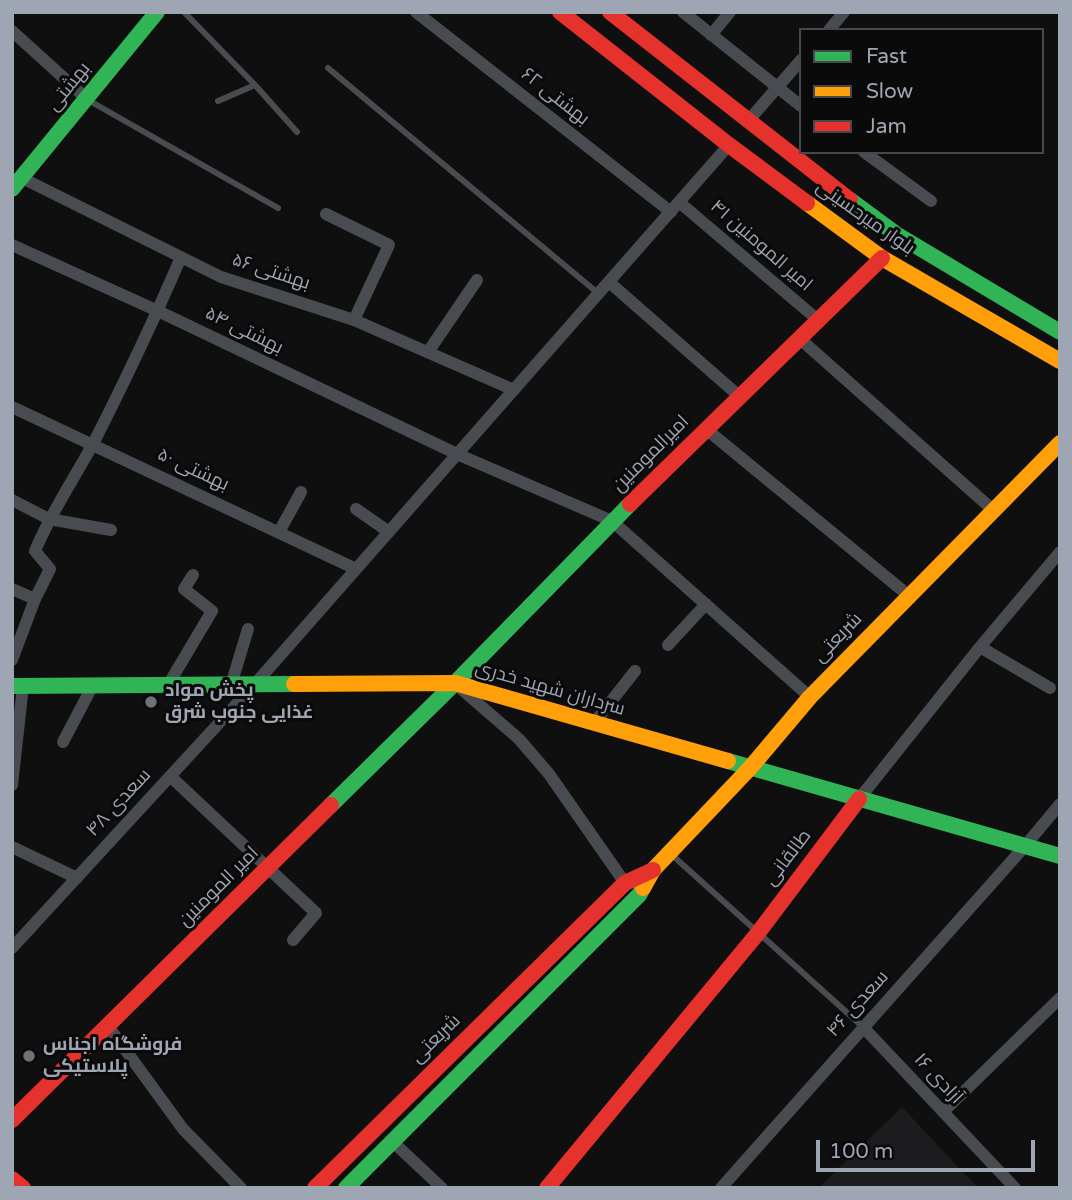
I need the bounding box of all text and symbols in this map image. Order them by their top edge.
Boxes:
legend [799,28,1044,154]
text: Fast [866,44,907,69]
street label: بهشتی [42,58,96,116]
street label: بهشتی ۶۲ [516,63,594,131]
text: Slow [866,79,913,104]
text: Jam [866,114,907,139]
street label: بلوار میرحسینی [811,176,919,260]
street label: امیر المومنین ۴۱ [705,195,817,297]
street label: بهشتی ۵۶ [229,249,313,295]
street label: بهشتی ۵۴ [201,302,287,360]
street label: امیرالمومنین [608,411,694,497]
street label: بهشتی ۵۰ [154,444,232,496]
street label: شریعتی [809,608,867,668]
street label: سرداران شهید خدری [472,657,628,721]
place label: پخش مواد غذایی جنوب شرق [165,680,313,724]
marker: پخش مواد غذایی جنوب شرق [143,694,159,710]
street label: سعدی ۴۸ [82,764,156,842]
street label: طالقانی [759,825,817,891]
street label: امیر المومنین [174,842,264,932]
street label: سعدی ۴۶ [822,966,894,1042]
street label: شریعتی [406,1010,466,1068]
place label: فروشگاه اجناس پلاستیکی [43,1034,182,1078]
marker: فروشگاه اجناس پلاستیکی [21,1048,37,1064]
street label: آزادی ۱۶ [909,1049,967,1109]
scale bar [820,1126,1039,1170]
text: 100 m [829,1139,893,1164]

